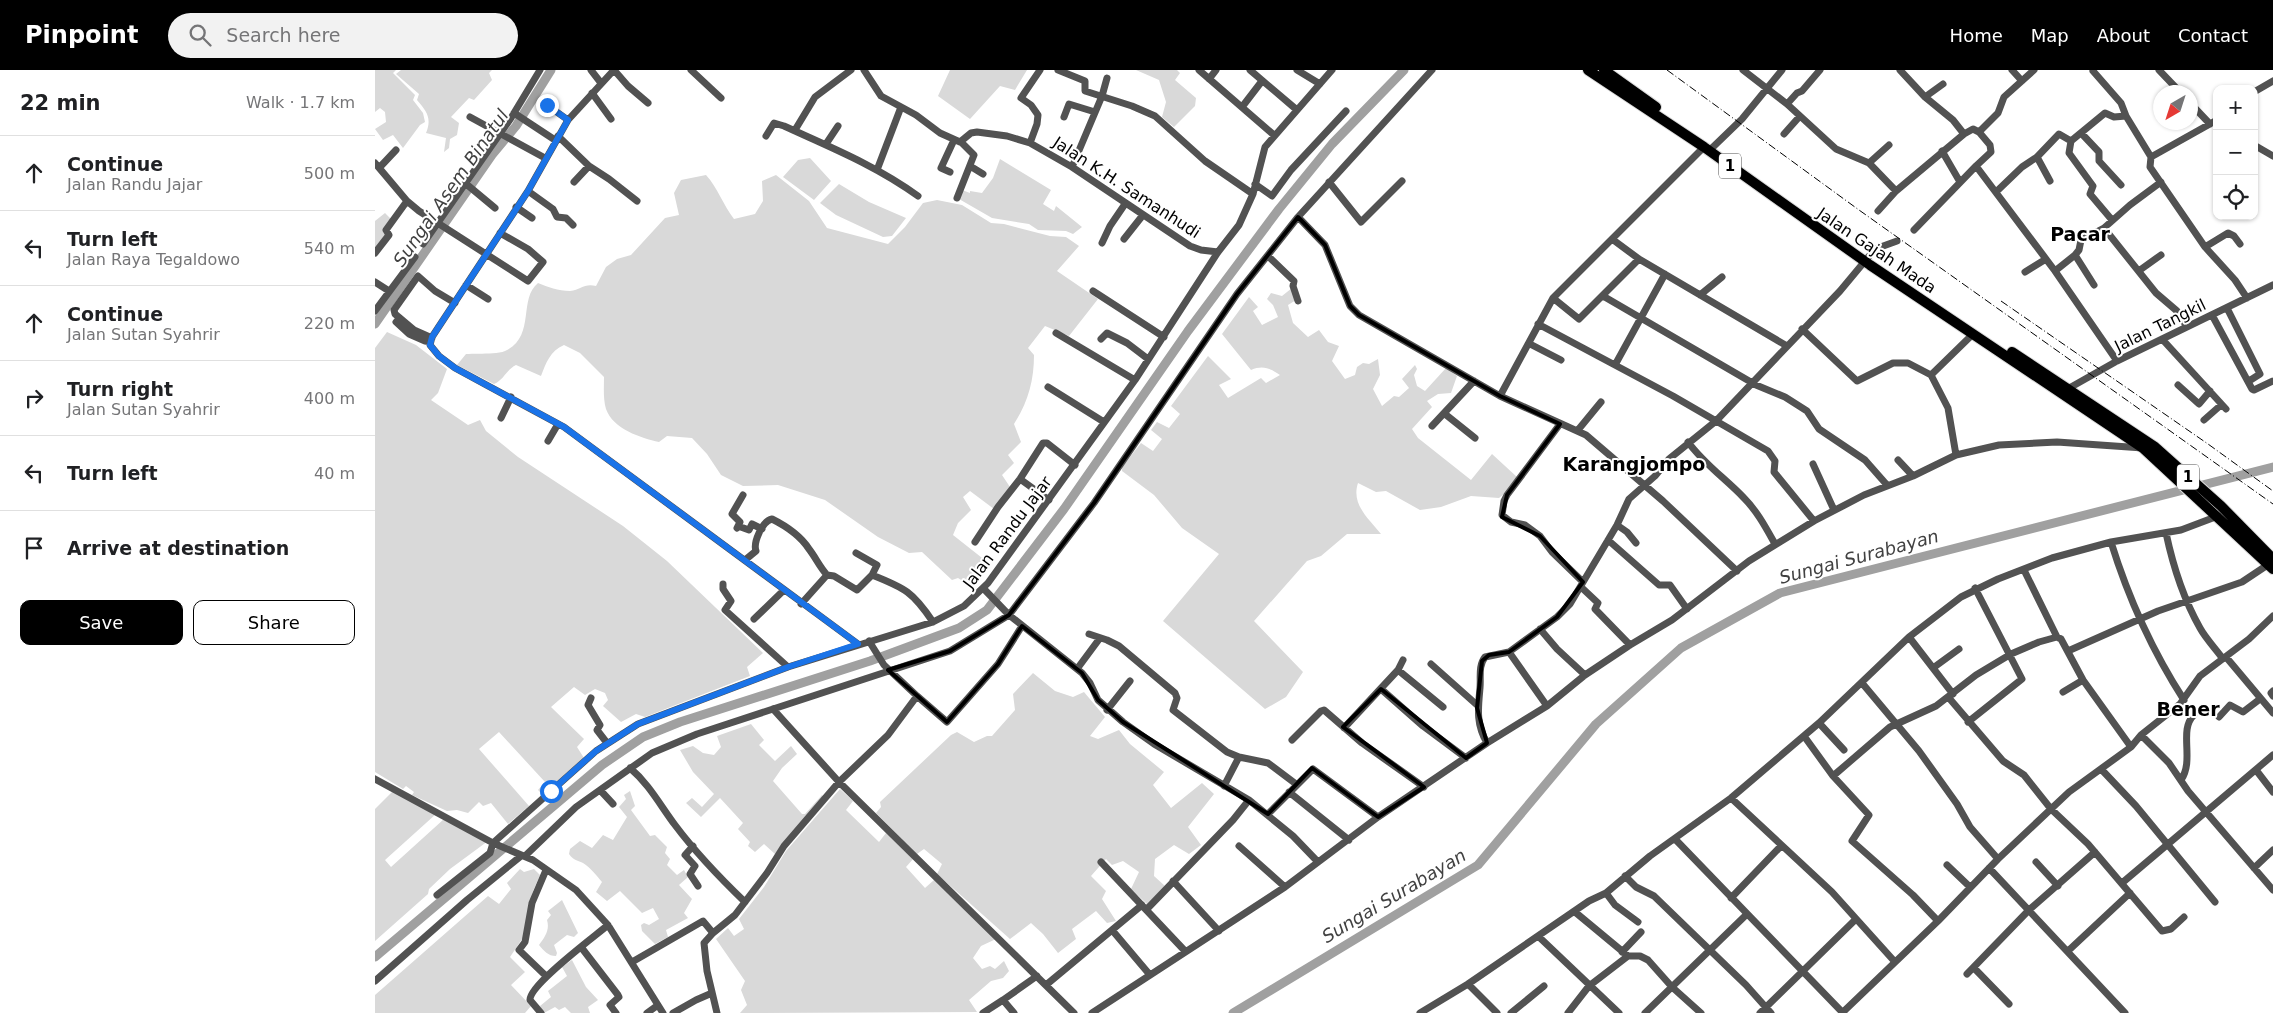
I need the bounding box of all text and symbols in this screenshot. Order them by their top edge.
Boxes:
search box [168,13,518,58]
text: Pinpoint [25,21,138,49]
icon: search [186,21,214,49]
text: Search here [226,24,341,46]
text: Home [1950,25,2003,46]
text: Map [2031,25,2069,46]
text: About [2097,25,2150,46]
text: Contact [2178,25,2248,46]
north arrow [2153,85,2198,130]
map controls [2213,85,2258,220]
button: + [2213,85,2258,130]
text: 22 min [20,91,101,115]
text: Walk · 1.7 km [246,93,355,112]
route end [536,94,559,117]
water label: Sungai Asem Binatul [388,105,513,270]
button: − [2213,130,2258,175]
street label: Jalan K.H. Samanhudi [1049,132,1204,242]
text: Continue [67,153,163,175]
road number: 1 [1719,154,1741,178]
icon: ahead [20,159,48,187]
text: 500 m [304,164,355,183]
text: Jalan Randu Jajar [67,175,202,194]
button: locate [2213,175,2258,220]
street label: Jalan Gajah Mada [1813,203,1940,297]
district label: Pacar [2050,223,2110,245]
text: Turn left [67,228,158,250]
icon: left [20,234,48,262]
text: 540 m [304,239,355,258]
text: Jalan Raya Tegaldowo [67,250,240,269]
street label: Jalan Tangkil [2110,295,2209,356]
text: Continue [67,303,163,325]
icon: ahead [20,309,48,337]
text: 220 m [304,314,355,333]
text: Jalan Sutan Syahrir [67,325,220,344]
text: Turn right [67,378,173,400]
icon: right [20,384,48,412]
text: 400 m [304,389,355,408]
text: Jalan Sutan Syahrir [67,400,220,419]
district label: Karangjompo [1563,453,1705,475]
icon: left [20,459,48,487]
text: Turn left [67,462,158,484]
text: 40 m [314,464,355,483]
road number: 1 [2177,464,2199,490]
street label: Jalan Randu Jajar [958,472,1056,593]
water label: Sungai Surabayan [1777,525,1941,588]
icon: arrive [20,534,48,562]
text: Arrive at destination [67,537,289,559]
button: Save [20,600,183,645]
button: Share [193,600,355,645]
district label: Bener [2156,698,2220,720]
route start [540,780,563,803]
water label: Sungai Surabayan [1318,844,1470,947]

